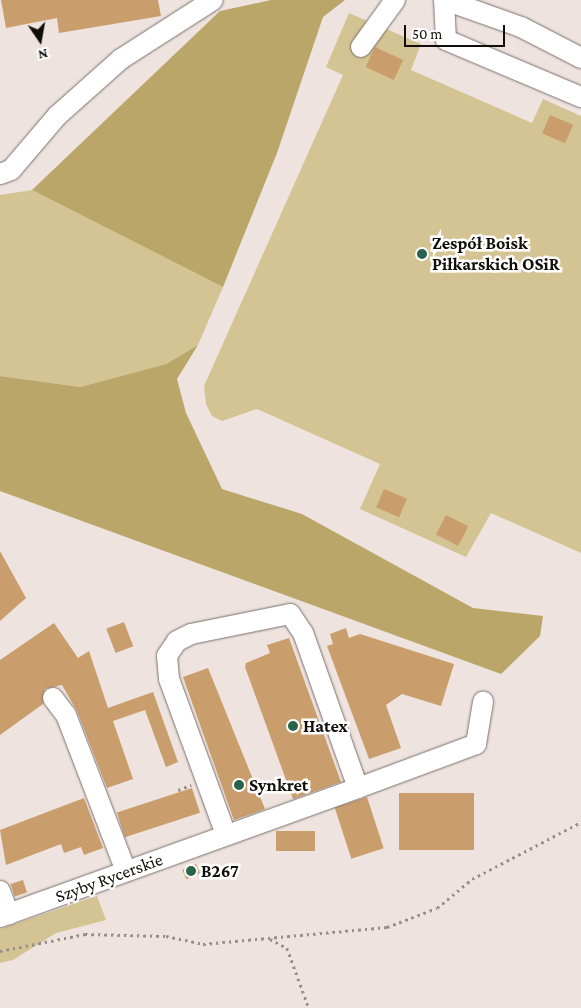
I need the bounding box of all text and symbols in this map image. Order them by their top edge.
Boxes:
north arrow [15,15,65,65]
scale bar [406,15,507,47]
text: 50 m [412,26,442,42]
text: N [37,46,49,63]
place label: Zespół Boisk Piłkarskich OSiR [432,233,560,276]
marker: Zespół Boisk Piłkarskich OSiR [416,248,428,260]
place label: Hatex [303,715,348,737]
marker: Hatex [287,720,299,732]
place label: Synkret [249,774,308,796]
marker: Synkret [233,779,245,791]
street label: Szyby Rycerskie [52,849,166,907]
place label: B267 [201,860,239,882]
marker: B267 [185,865,197,877]

